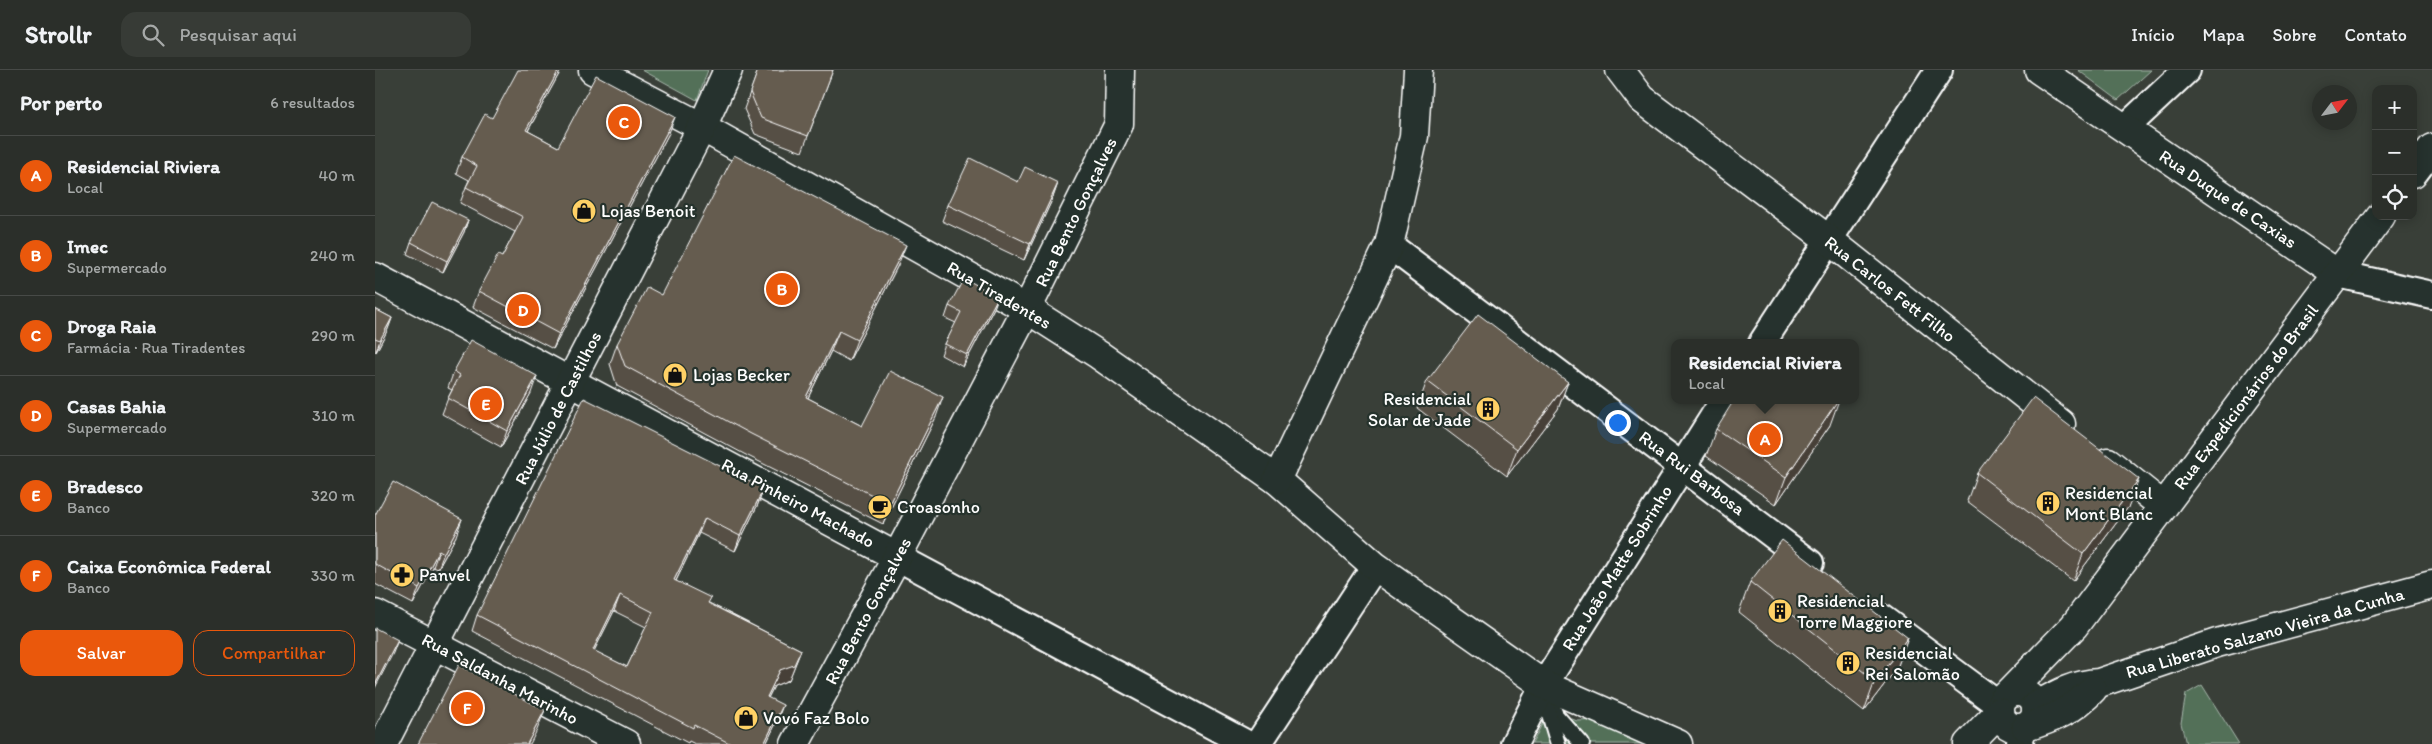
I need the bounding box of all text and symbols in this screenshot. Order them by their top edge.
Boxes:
search box [121,12,471,57]
text: Strollr [25,20,91,49]
icon: search [139,21,167,49]
text: Pesquisar aqui [179,23,297,46]
text: Início [2131,24,2175,46]
text: Mapa [2203,24,2245,46]
text: Sobre [2273,24,2317,46]
text: Contato [2345,24,2407,46]
north arrow [2312,85,2357,130]
map controls [2372,85,2417,220]
button: + [2372,85,2417,130]
text: Por perto [20,90,102,115]
text: 6 resultados [270,93,355,112]
pin: C [608,103,640,141]
button: − [2372,130,2417,175]
street label: Rua Bento Gonçalves [1030,134,1122,290]
street label: Rua Duque de Caxias [2155,145,2301,253]
text: Residencial Riviera [67,155,220,178]
text: A [31,166,41,185]
text: 40 m [318,166,355,185]
button: locate [2372,175,2417,220]
text: Local [67,178,103,197]
shop icon: Lojas Benoit [571,198,597,224]
place label: Lojas Benoit [601,200,696,222]
street label: Rua Carlos Fett Filho [1820,231,1960,347]
text: Imec [67,235,108,258]
text: B [31,246,41,265]
text: 240 m [310,246,355,265]
street label: Rua Tiradentes [943,256,1055,334]
text: Supermercado [67,258,167,277]
pin: B [766,270,798,308]
pin: D [507,291,539,329]
street label: Rua Expedicionários do Brasil [2169,300,2323,494]
text: Droga Raia [67,315,156,338]
text: C [31,326,41,345]
text: 290 m [311,326,355,345]
street label: Rua Júlio de Castilhos [510,328,606,488]
text: Farmácia · Rua Tiradentes [67,338,245,357]
popup [1671,339,1859,404]
text: Residencial Riviera [1688,351,1842,374]
shop icon: Lojas Becker [662,362,688,388]
place label: Lojas Becker [693,364,790,386]
text: Local [1688,374,1725,393]
pin: E [470,385,502,423]
place label: Residencial Solar de Jade [1368,388,1471,431]
text: Casas Bahia [67,395,166,418]
building icon: Residencial Solar de Jade [1475,396,1501,422]
text: D [31,406,41,425]
text: 310 m [312,406,355,425]
your location [1605,410,1631,436]
text: Supermercado [67,418,167,437]
pin: A [1749,420,1781,458]
street label: Rua Rui Barbosa [1635,426,1750,520]
street label: Rua Pinheiro Machado [718,453,878,553]
text: Bradesco [67,475,143,498]
street label: Rua João Matte Sobrinho [1557,481,1677,655]
place label: Residencial Mont Blanc [2065,482,2153,525]
text: E [32,486,40,505]
text: 320 m [311,486,355,505]
building icon: Residencial Mont Blanc [2035,490,2061,516]
cafe icon: Croasonho [867,494,893,520]
place label: Croasonho [897,496,980,518]
text: Banco [67,498,110,517]
street label: Rua Bento Gonçalves [820,534,916,688]
text: Caixa Econômica Federal [67,555,271,578]
pharmacy icon: Panvel [389,562,415,588]
place label: Panvel [419,564,470,586]
text: F [32,566,40,585]
text: 330 m [311,566,355,585]
text: Banco [67,578,110,597]
street label: Rua Liberato Salzano Vieira da Cunha [2123,583,2407,683]
place label: Residencial Torre Maggiore [1797,590,1913,633]
building icon: Residencial Torre Maggiore [1767,598,1793,624]
street label: Rua Saldanha Marinho [418,628,582,730]
button: Salvar [20,630,183,676]
button: Compartilhar [193,630,355,676]
place label: Residencial Rei Salomão [1865,642,1960,685]
building icon: Residencial Rei Salomão [1835,650,1861,676]
pin: F [451,689,483,727]
shop icon: Vovó Faz Bolo [733,705,759,731]
place label: Vovó Faz Bolo [763,707,869,729]

